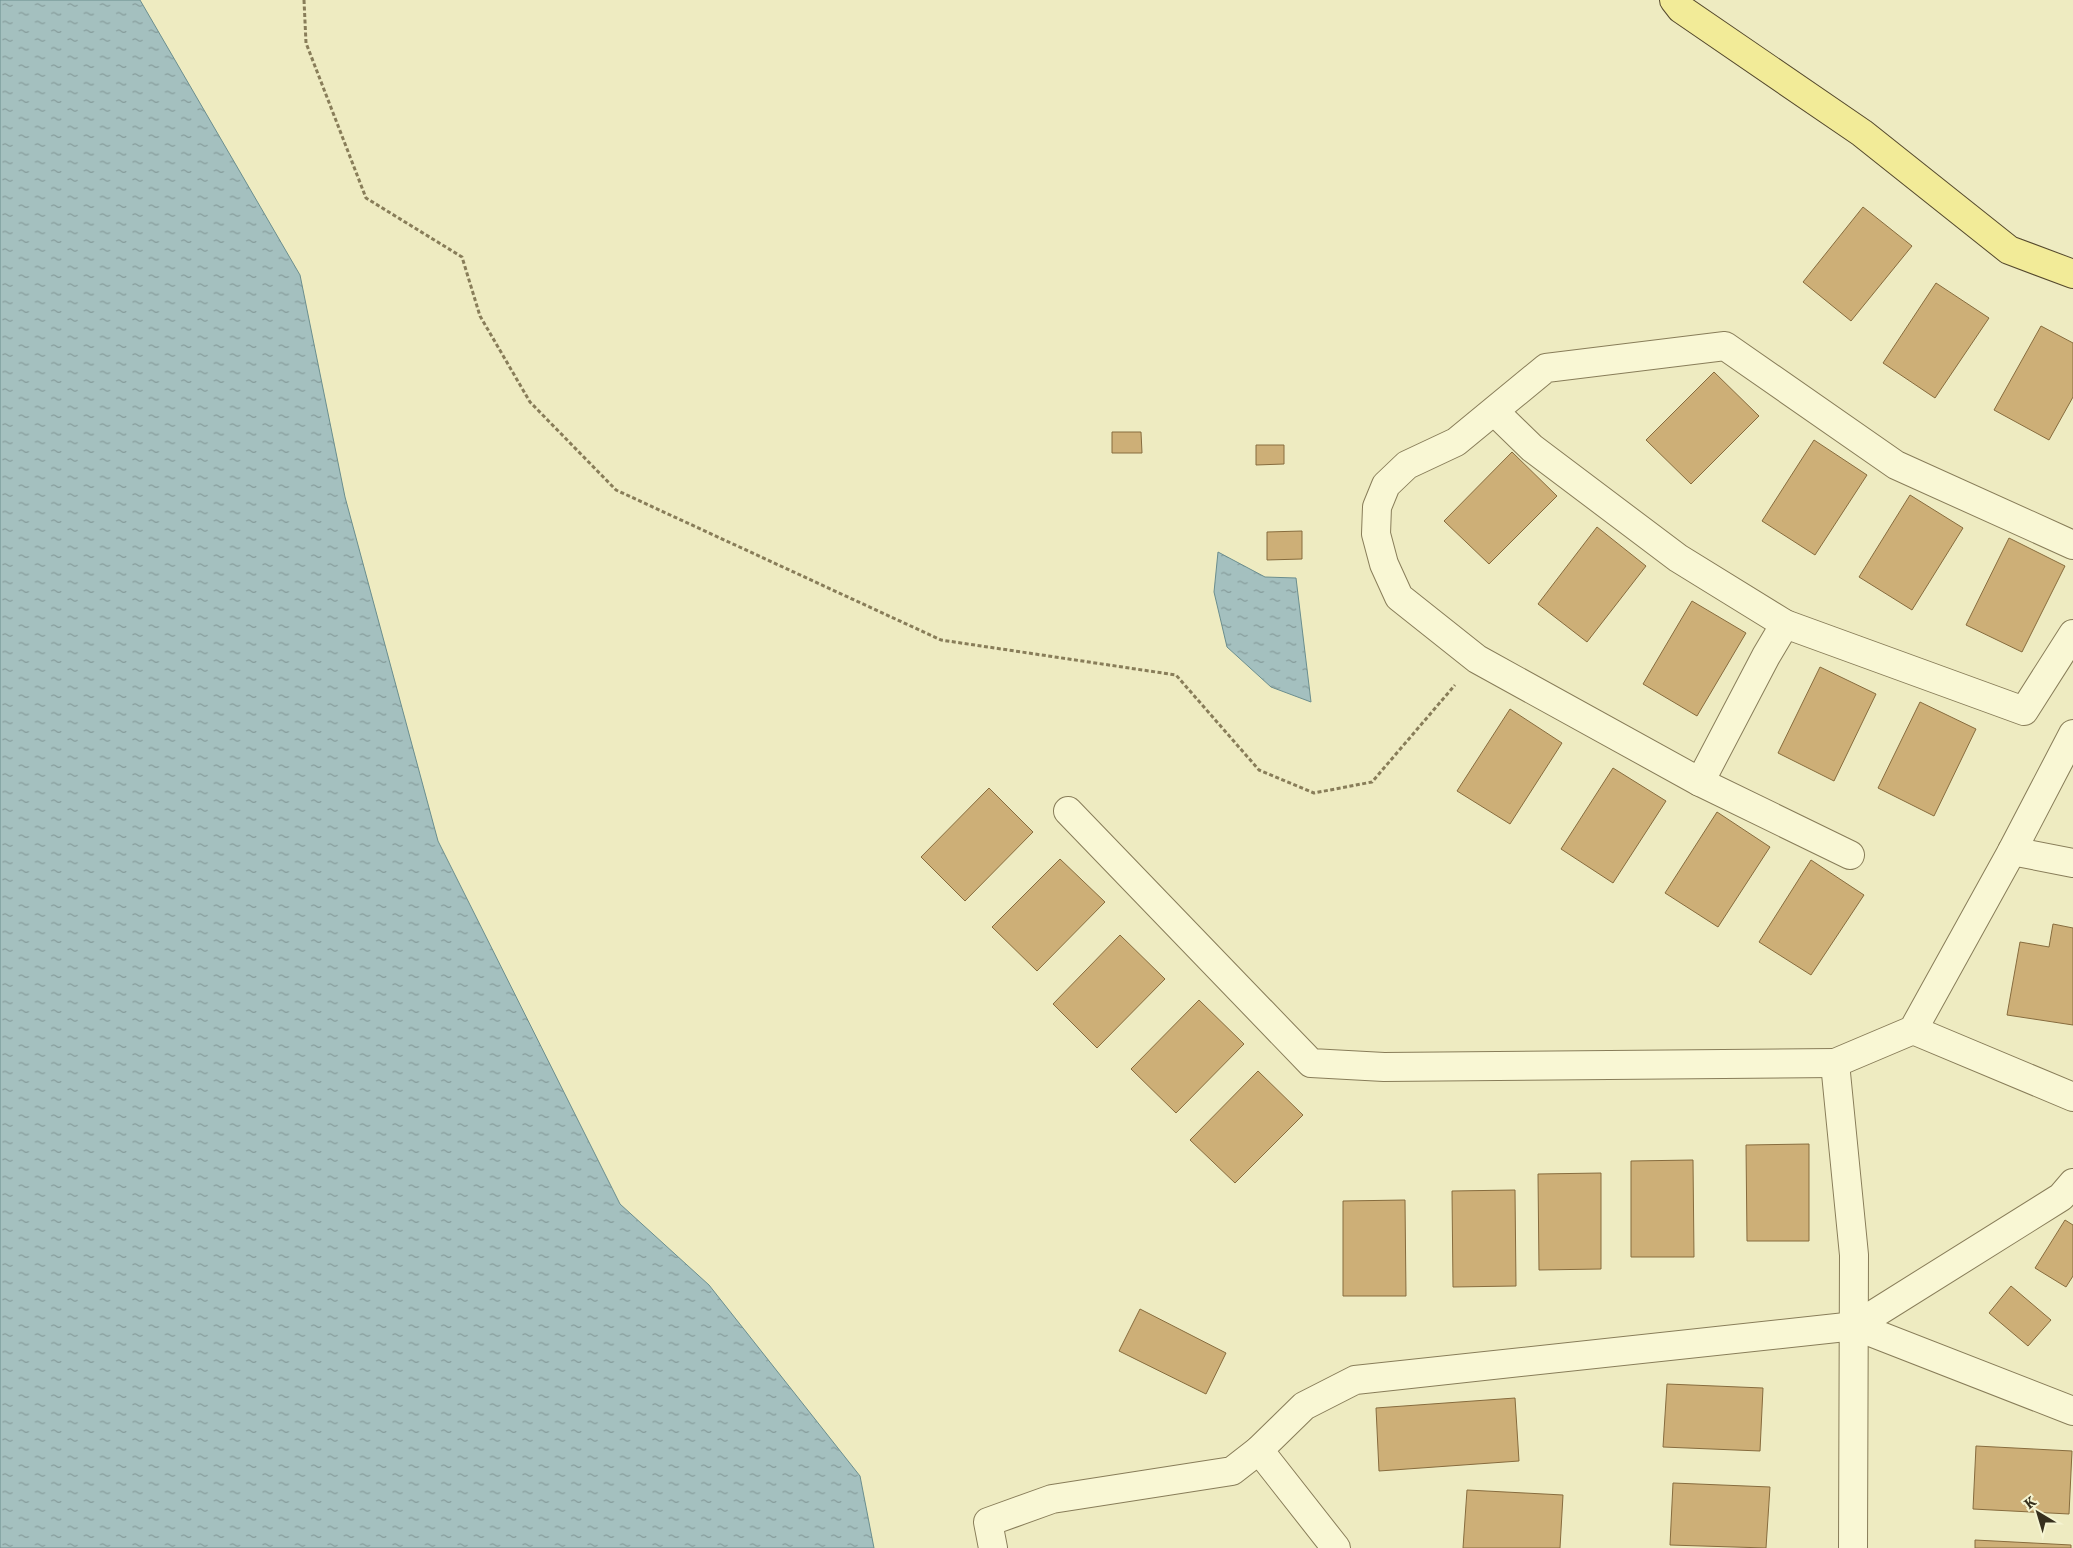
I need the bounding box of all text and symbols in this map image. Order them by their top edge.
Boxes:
north arrow [2013,1488,2063,1538]
text: K [2020,1491,2040,1513]

